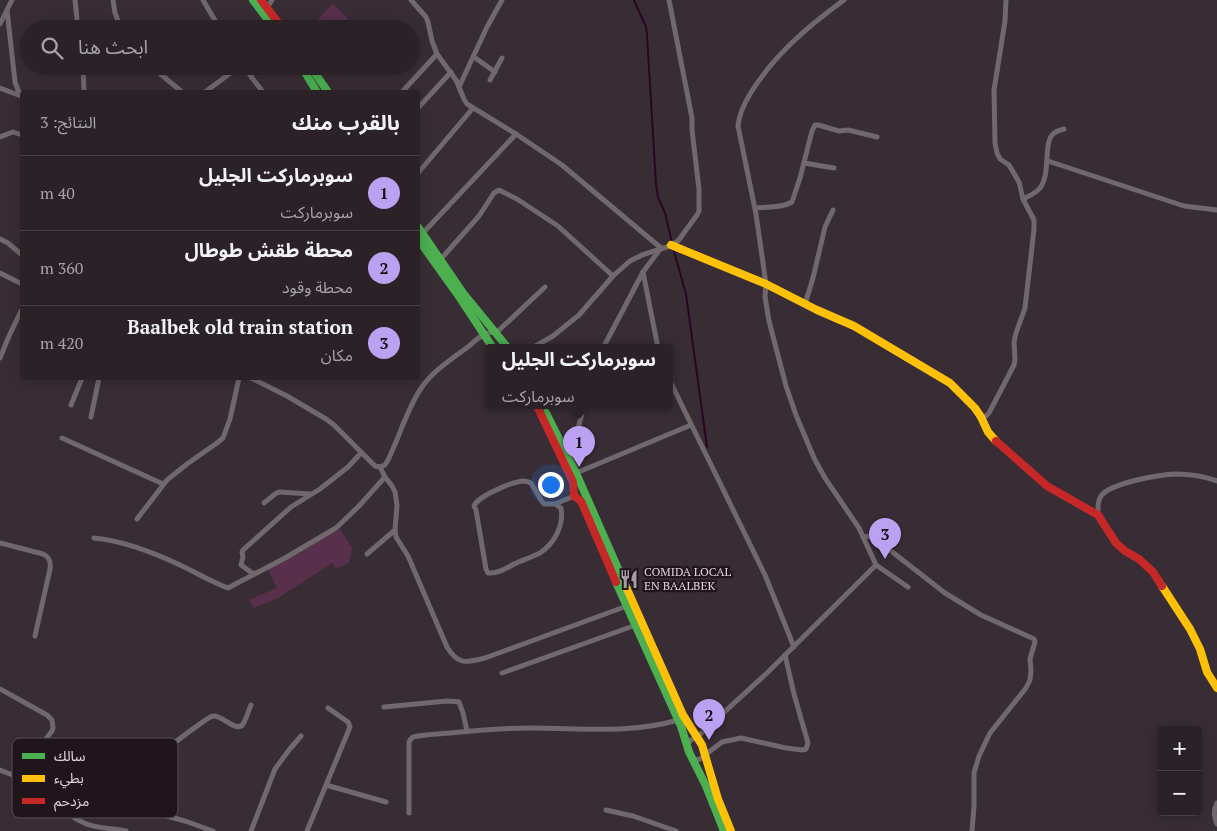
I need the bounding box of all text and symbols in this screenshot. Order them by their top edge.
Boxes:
search box [20,20,420,75]
icon: search [38,34,66,62]
text: ابحث هنا [78,34,148,59]
text: بالقرب منك [292,108,400,136]
text: النتائج: 3 [40,111,96,133]
text: سوبرماركت الجليل [199,162,353,187]
text: 40 m [40,182,75,204]
text: 1 [379,182,389,204]
text: سوبرماركت [281,201,353,223]
text: محطة طقش طوطال [185,237,353,262]
text: 360 m [40,257,83,279]
text: 2 [379,257,389,279]
text: محطة وقود [282,276,353,298]
text: Baalbek old train station [127,314,353,339]
text: 420 m [40,332,83,354]
text: 3 [379,332,389,354]
text: مكان [321,344,353,366]
popup [485,344,673,409]
text: سوبرماركت الجليل [502,346,656,371]
text: سوبرماركت [502,385,574,407]
pin: 1 [563,426,595,467]
your location [538,472,564,498]
pin: 3 [869,518,901,559]
place label: COMIDA LOCAL EN BAALBEK [644,564,731,593]
restaurant icon: COMIDA LOCAL EN BAALBEK [618,568,640,590]
pin: 2 [693,699,725,740]
map controls [1157,726,1202,816]
button: + [1157,726,1202,771]
legend [12,738,178,818]
text: سالك [54,746,86,765]
text: بطيء [54,768,84,789]
button: − [1157,771,1202,816]
text: مزدحم [54,791,89,812]

